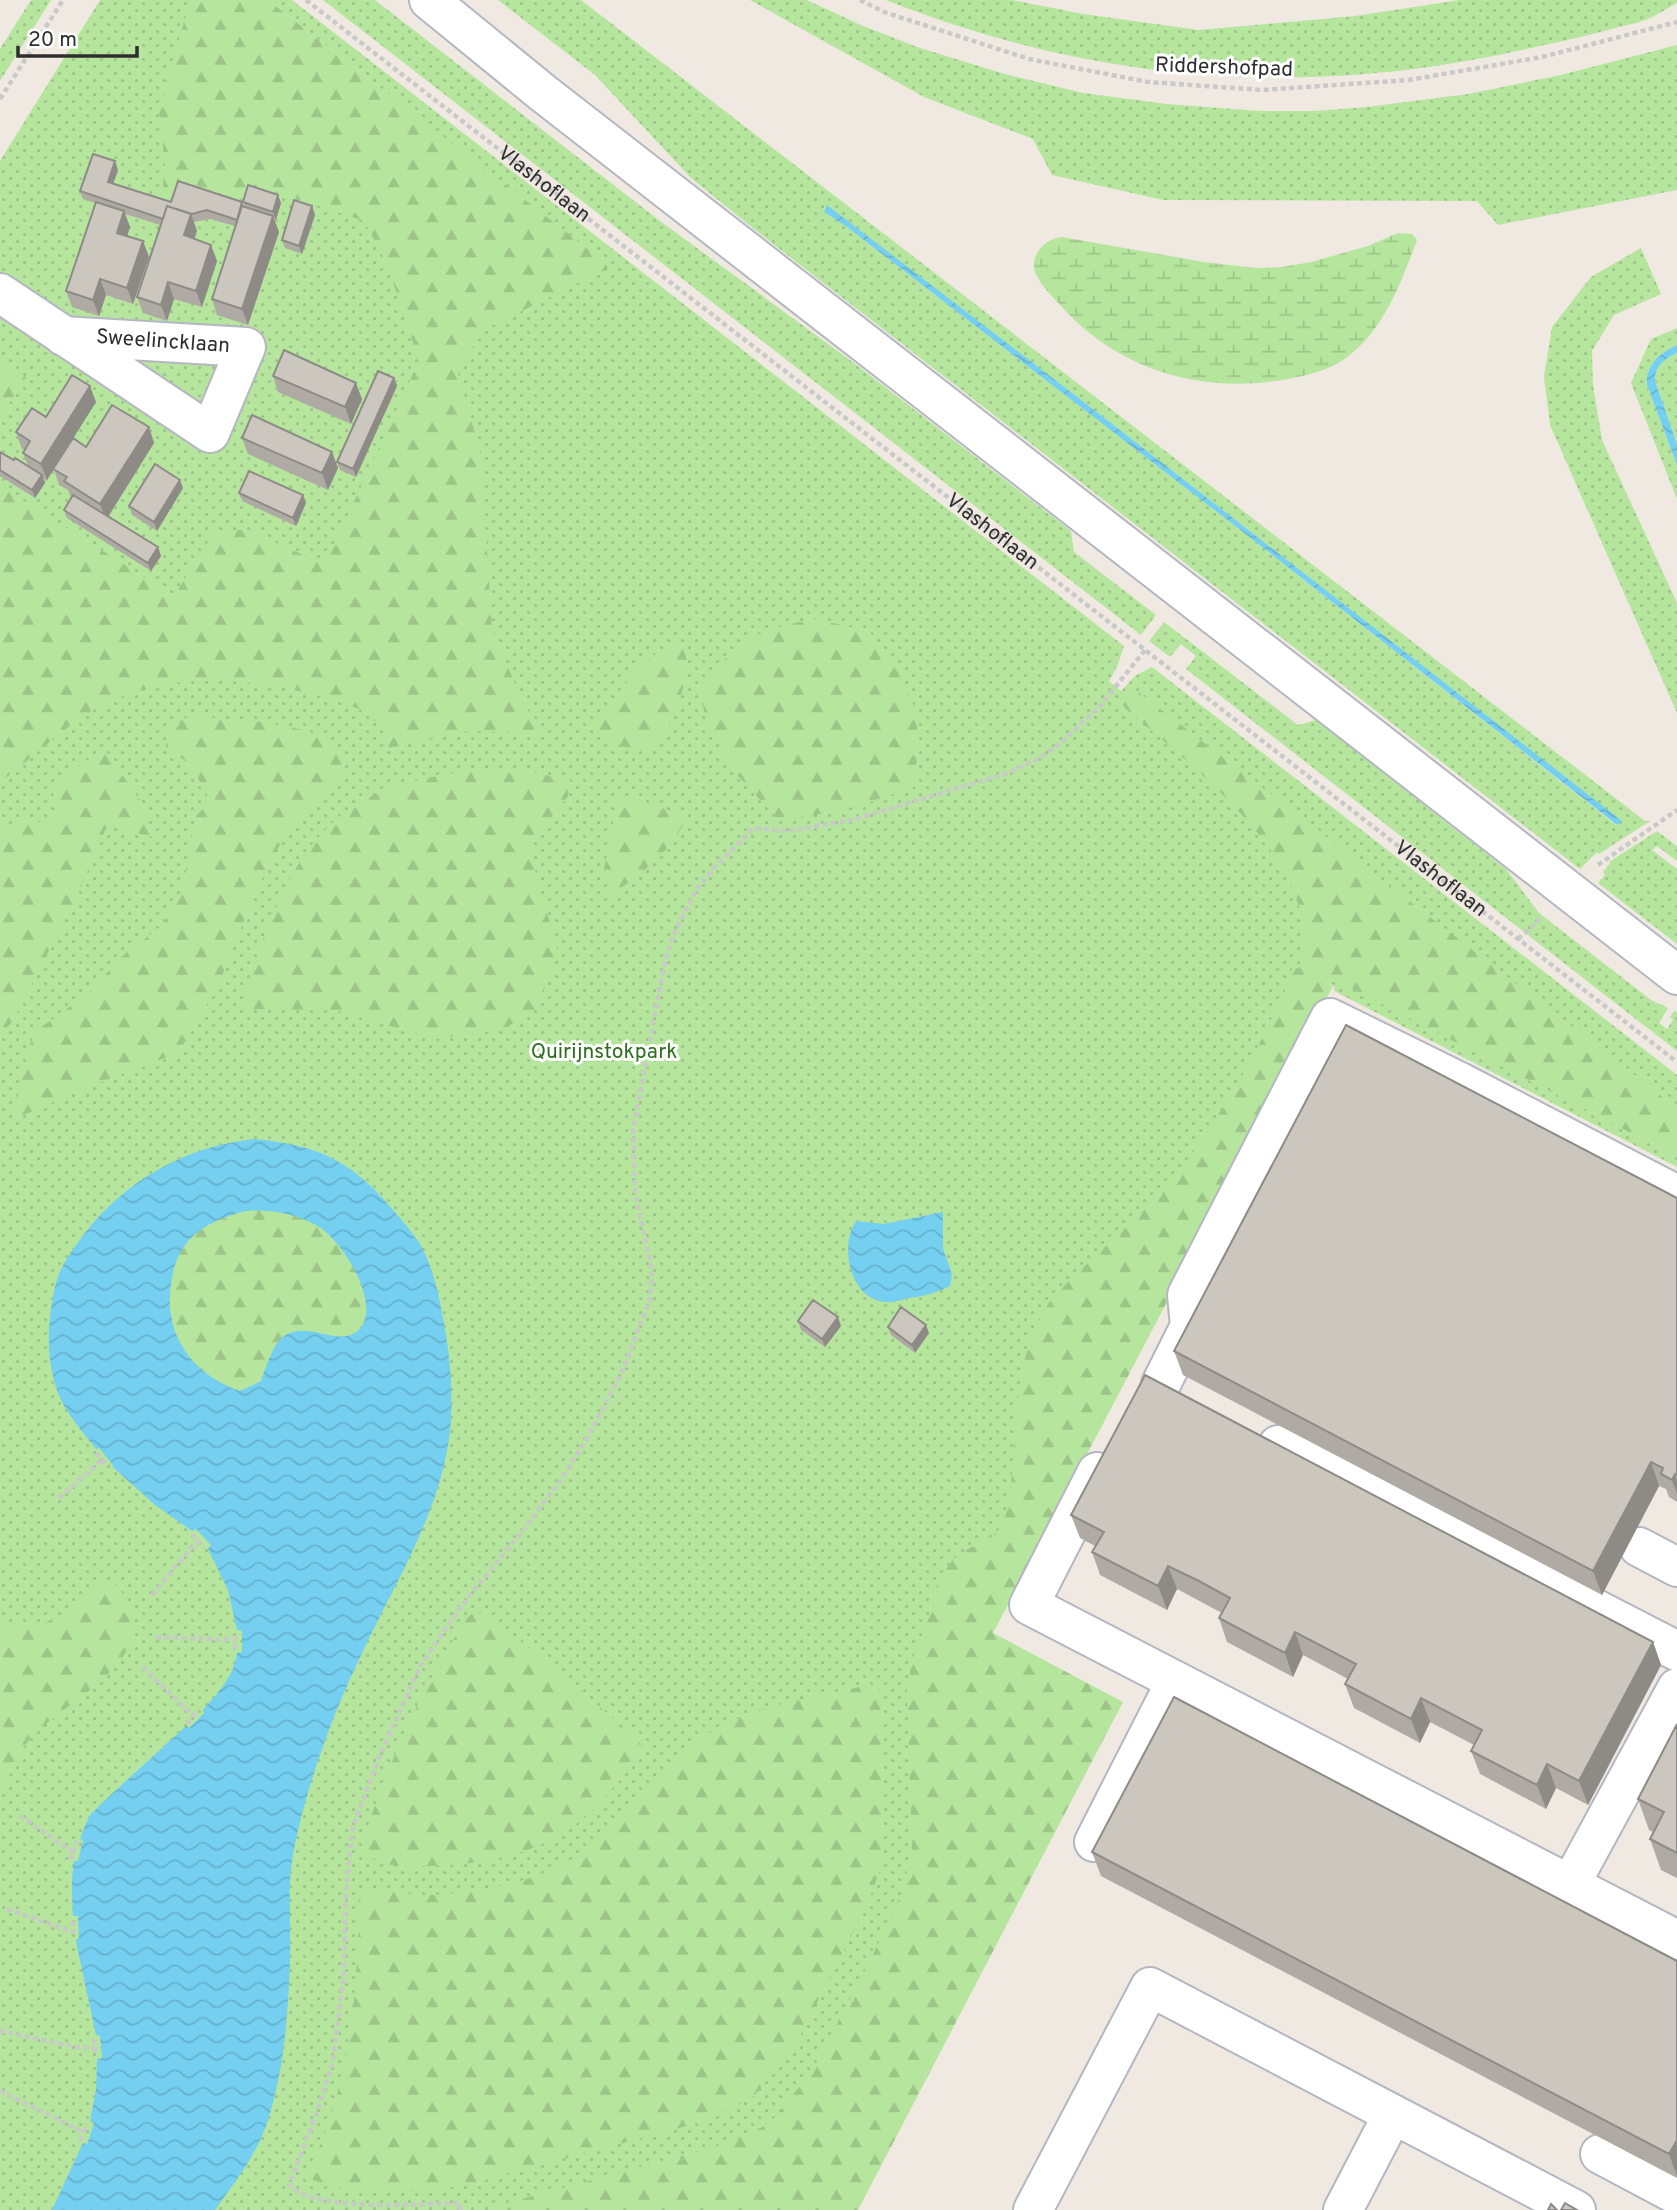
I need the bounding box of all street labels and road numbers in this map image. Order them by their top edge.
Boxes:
street label: Riddershofpad [1154,52,1294,84]
street label: Vlashoflaan [492,140,596,229]
street label: Sweelincklaan [95,324,231,360]
street label: Vlashoflaan [940,487,1044,576]
street label: Vlashoflaan [1388,834,1492,923]

